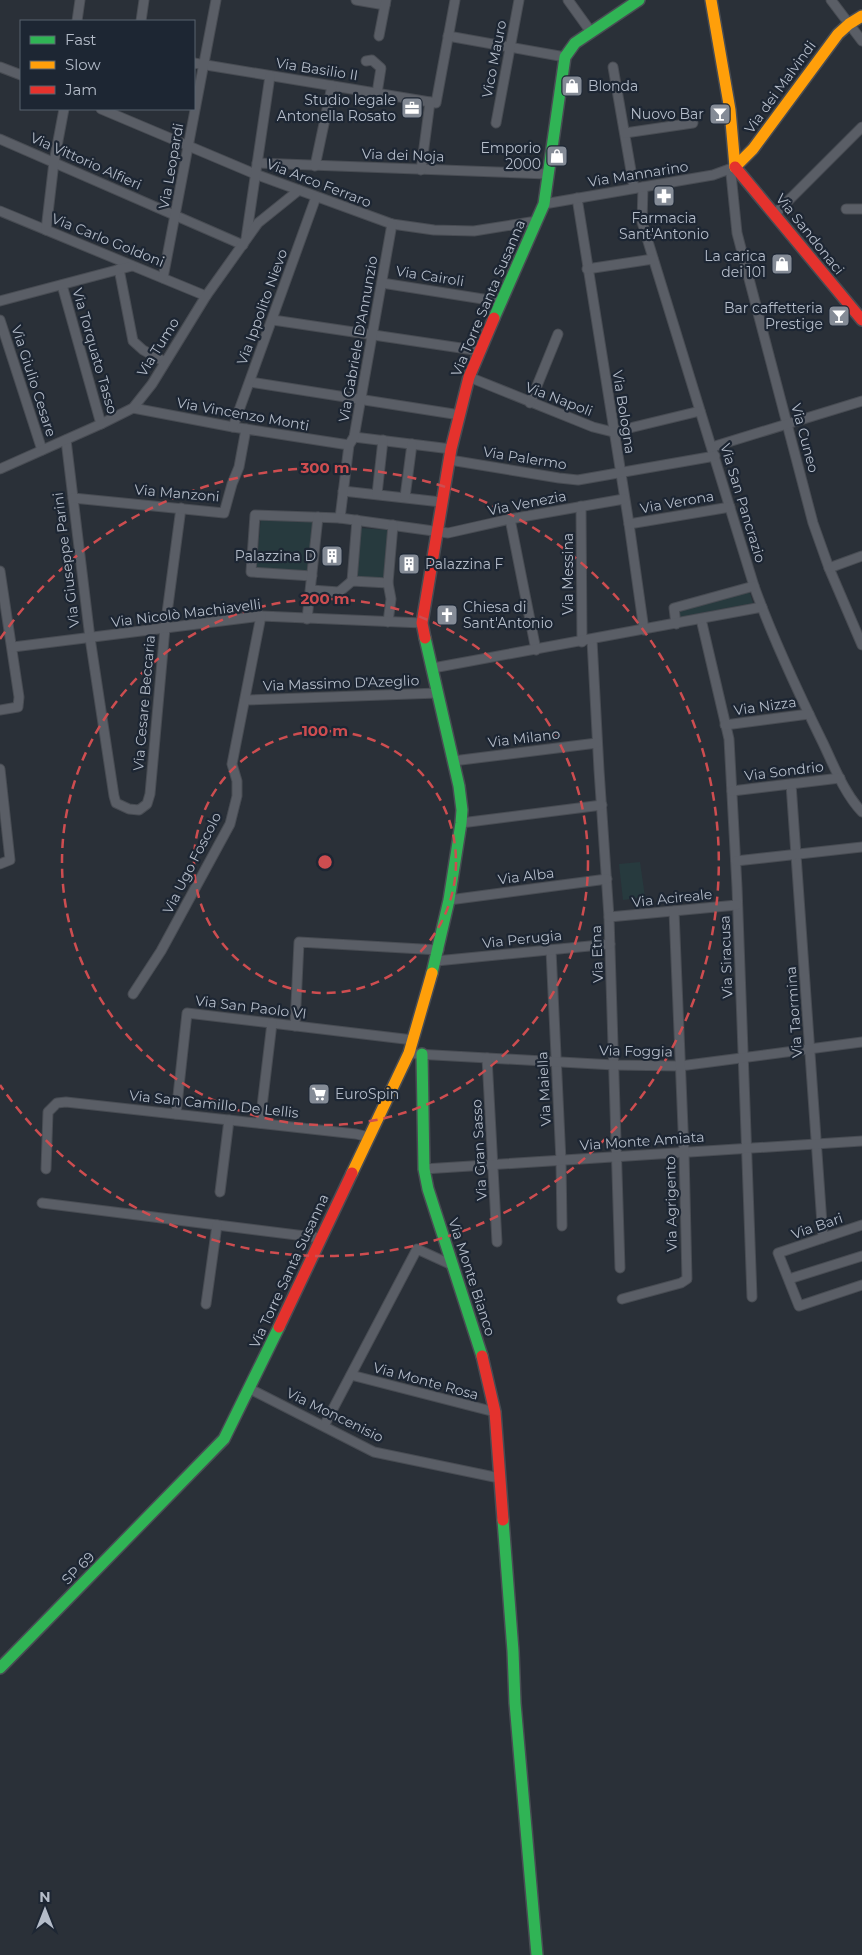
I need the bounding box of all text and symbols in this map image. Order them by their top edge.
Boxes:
street label: Vico Mauro [478,18,510,99]
legend [20,20,195,110]
text: Fast [65,30,96,49]
street label: Via dei Malvindi [740,37,820,137]
street label: Via Basilio II [275,54,359,84]
text: Slow [65,55,101,74]
shop icon: Blonda [560,74,584,98]
place label: Blonda [588,77,638,95]
text: Jam [64,80,97,99]
place label: Studio legale Antonella Rosato [277,91,396,125]
office icon: Studio legale Antonella Rosato [400,96,424,120]
bar icon: Nuovo Bar [708,102,732,126]
place label: Nuovo Bar [630,105,704,123]
street label: Via Leopardi [155,122,187,210]
street label: Via Vittorio Alfieri [28,128,144,194]
place label: Emporio 2000 [480,139,541,173]
shop icon: Emporio 2000 [545,144,569,168]
street label: Via dei Noja [361,145,445,165]
street label: Via Arco Ferraro [264,155,374,211]
street label: Via Mannarino [586,157,690,191]
pharmacy icon: Farmacia Sant'Antonio [652,184,676,208]
street label: Via Sandonaci [772,190,848,278]
street label: Via Carlo Goldoni [49,209,167,271]
place label: Farmacia Sant'Antonio [619,209,709,243]
street label: Via Torre Santa Susanna [447,217,529,379]
street label: Via Ippolito Nievo [233,246,291,367]
place label: La carica dei 101 [704,247,766,281]
shop icon: La carica dei 101 [770,252,794,276]
street label: Via Gabriele D'Annunzio [335,254,382,424]
street label: Via Cairoli [395,262,465,290]
street label: Via Torquato Tasso [68,286,122,416]
place label: Bar caffetteria Prestige [724,299,823,333]
bar icon: Bar caffetteria Prestige [827,304,851,328]
street label: Via Tumo [133,314,183,380]
street label: Via Giulio Cesare [7,323,61,439]
street label: Via Bologna [609,369,639,455]
street label: Via Napoli [523,378,595,420]
street label: Via Vincenzo Monti [175,393,311,435]
street label: Via Cuneo [787,401,823,475]
street label: Via San Pancrazio [716,441,770,565]
street label: Via Palermo [482,442,568,474]
text: 300 m [299,458,350,477]
street label: Via Manzoni [134,480,220,506]
street label: Via Venezia [486,487,568,519]
street label: Via Verona [639,487,715,517]
street label: Via Giuseppe Parini [49,491,83,629]
street label: Via Messina [559,533,577,615]
building icon: Palazzina D [320,544,344,568]
place label: Palazzina D [235,547,316,565]
building icon: Palazzina F [397,552,421,576]
place label: Palazzina F [425,555,504,573]
text: 200 m [300,589,350,608]
street label: Via Nicolò Machiavelli [110,595,262,631]
place label: Chiesa di Sant'Antonio [463,598,553,632]
church icon: Chiesa di Sant'Antonio [435,603,459,627]
street label: Via Cesare Beccaria [129,634,159,772]
street label: Via Massimo D'Azeglio [262,671,420,695]
street label: Via Nizza [733,693,797,719]
text: 100 m [302,721,348,740]
street label: Via Milano [487,725,561,751]
street label: Via Sondrio [743,757,825,785]
street label: Via Ugo Foscolo [159,809,225,917]
centre of rings [316,853,334,871]
street label: Via Alba [497,864,555,888]
street label: Via Acireale [631,885,713,911]
street label: Via Siracusa [716,915,736,999]
street label: Via Etna [587,925,607,983]
street label: Via Perugia [481,926,563,952]
street label: Via Taormina [782,966,806,1058]
street label: Via San Paolo VI [194,991,308,1023]
street label: Via Foggia [599,1041,673,1061]
street label: Via Maiella [533,1051,555,1127]
supermarket icon: EuroSpin [307,1082,331,1106]
place label: EuroSpin [335,1085,399,1103]
street label: Via San Camillo De Lellis [128,1086,300,1122]
street label: Via Gran Sasso [467,1098,491,1201]
street label: Via Monte Amiata [579,1128,705,1154]
street label: Via Agrigento [661,1156,681,1252]
street label: Via Torre Santa Susanna [245,1191,333,1351]
street label: Via Bari [789,1209,845,1243]
street label: Via Monte Bianco [444,1216,500,1338]
street label: Via Monte Rosa [371,1358,481,1404]
street label: Via Moncenisio [284,1384,387,1446]
street label: SP 69 [58,1548,98,1588]
north arrow [20,1885,70,1935]
text: N [39,1888,51,1906]

